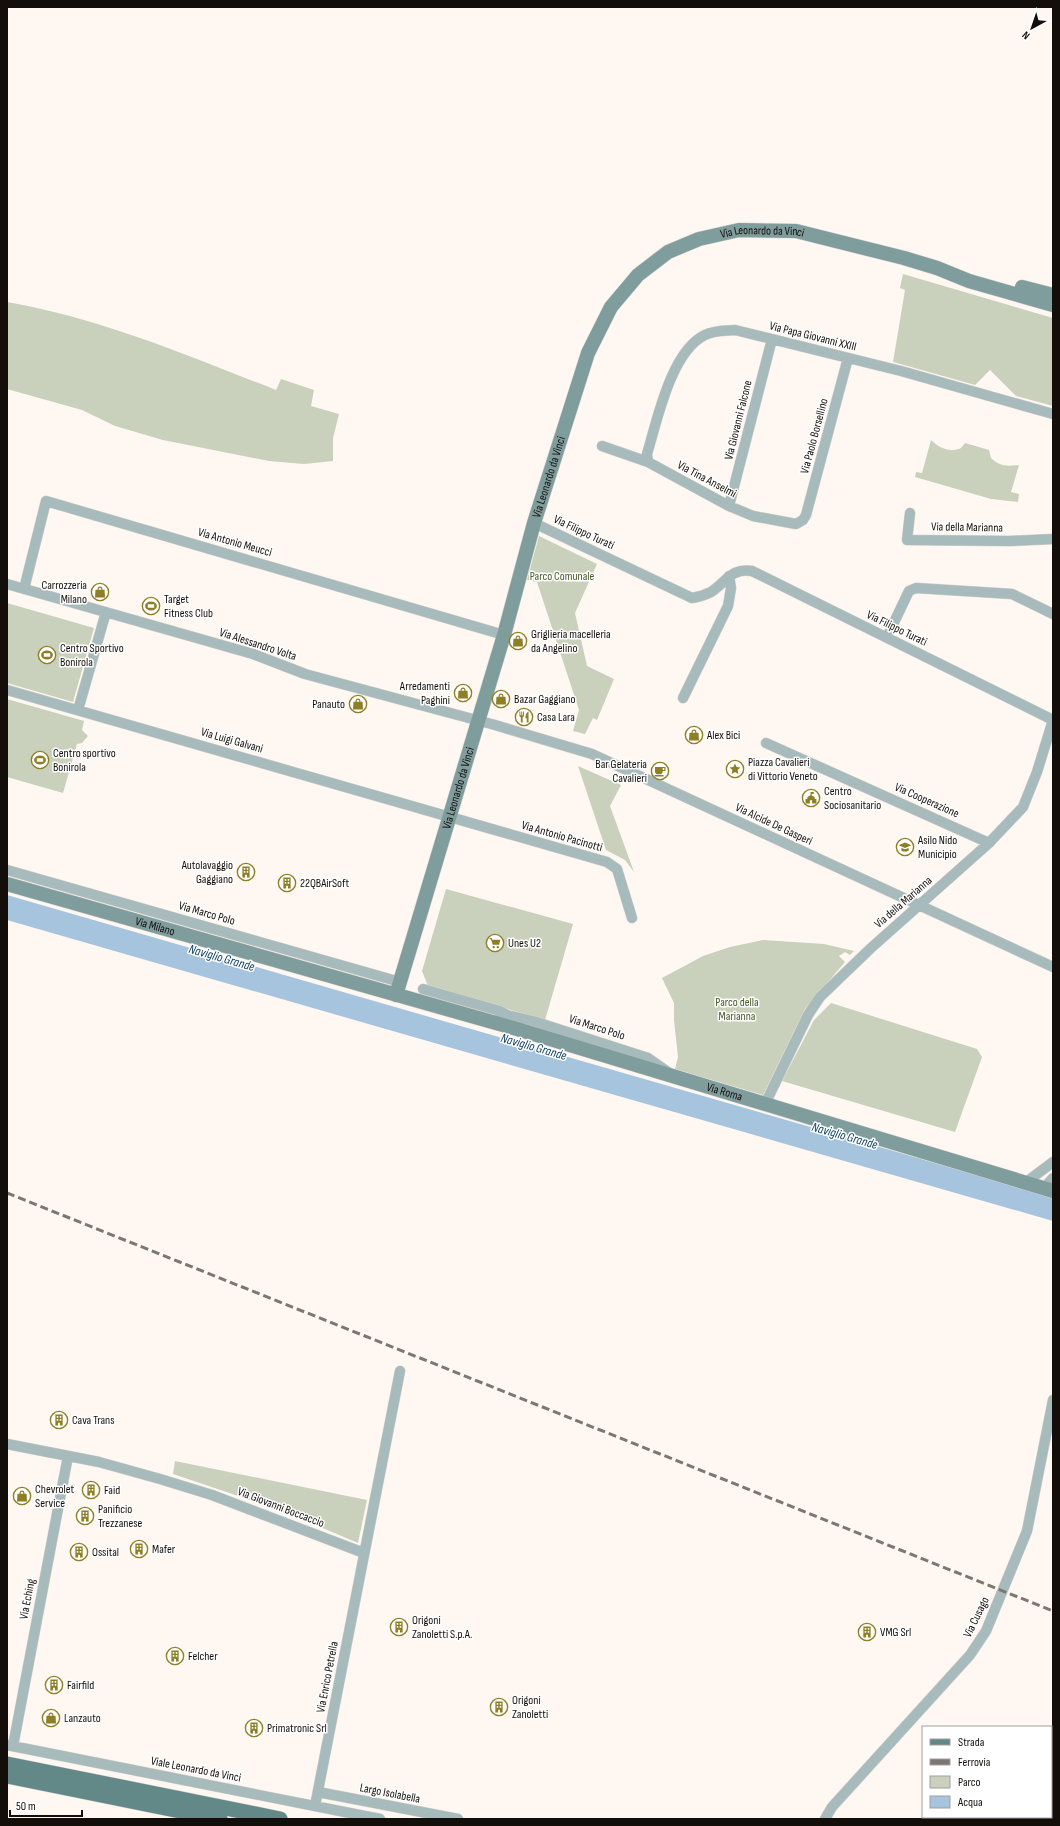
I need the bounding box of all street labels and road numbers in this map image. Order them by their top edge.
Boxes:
street label: Via Leonardo da Vinci [719,223,806,242]
street label: Via Papa Giovanni XXIII [768,318,858,355]
street label: Via Giovanni Falcone [721,379,756,462]
street label: Via Paolo Borsellino [797,397,832,476]
street label: Via Leonardo da Vinci [529,435,569,520]
street label: Via Tina Anselmi [675,458,739,501]
street label: Via Filippo Turati [551,512,617,553]
street label: Via della Marianna [931,519,1003,536]
street label: Via Antonio Meucci [196,525,274,560]
street label: Via Filippo Turati [864,607,929,650]
street label: Via Alessandro Volta [217,625,299,664]
street label: Via Luigi Galvani [199,724,265,757]
street label: Via Leonardo da Vinci [439,746,478,831]
street label: Via Cooperazione [892,780,962,821]
street label: Via Alcide De Gasperi [733,800,815,849]
street label: Via Antonio Pacinotti [520,818,604,855]
street label: Via della Marianna [871,873,936,932]
street label: Via Marco Polo [177,898,237,929]
street label: Via Milano [133,914,177,939]
street label: Via Marco Polo [567,1011,627,1044]
street label: Via Roma [705,1080,745,1105]
street label: Via Giovanni Boccaccio [235,1484,326,1531]
street label: Via Eching [16,1577,39,1621]
street label: Via Cusago [960,1594,993,1640]
street label: Via Enrico Petrella [313,1640,342,1714]
street label: Viale Leonardo da Vinci [150,1753,242,1786]
street label: Largo Isolabella [358,1780,422,1807]

